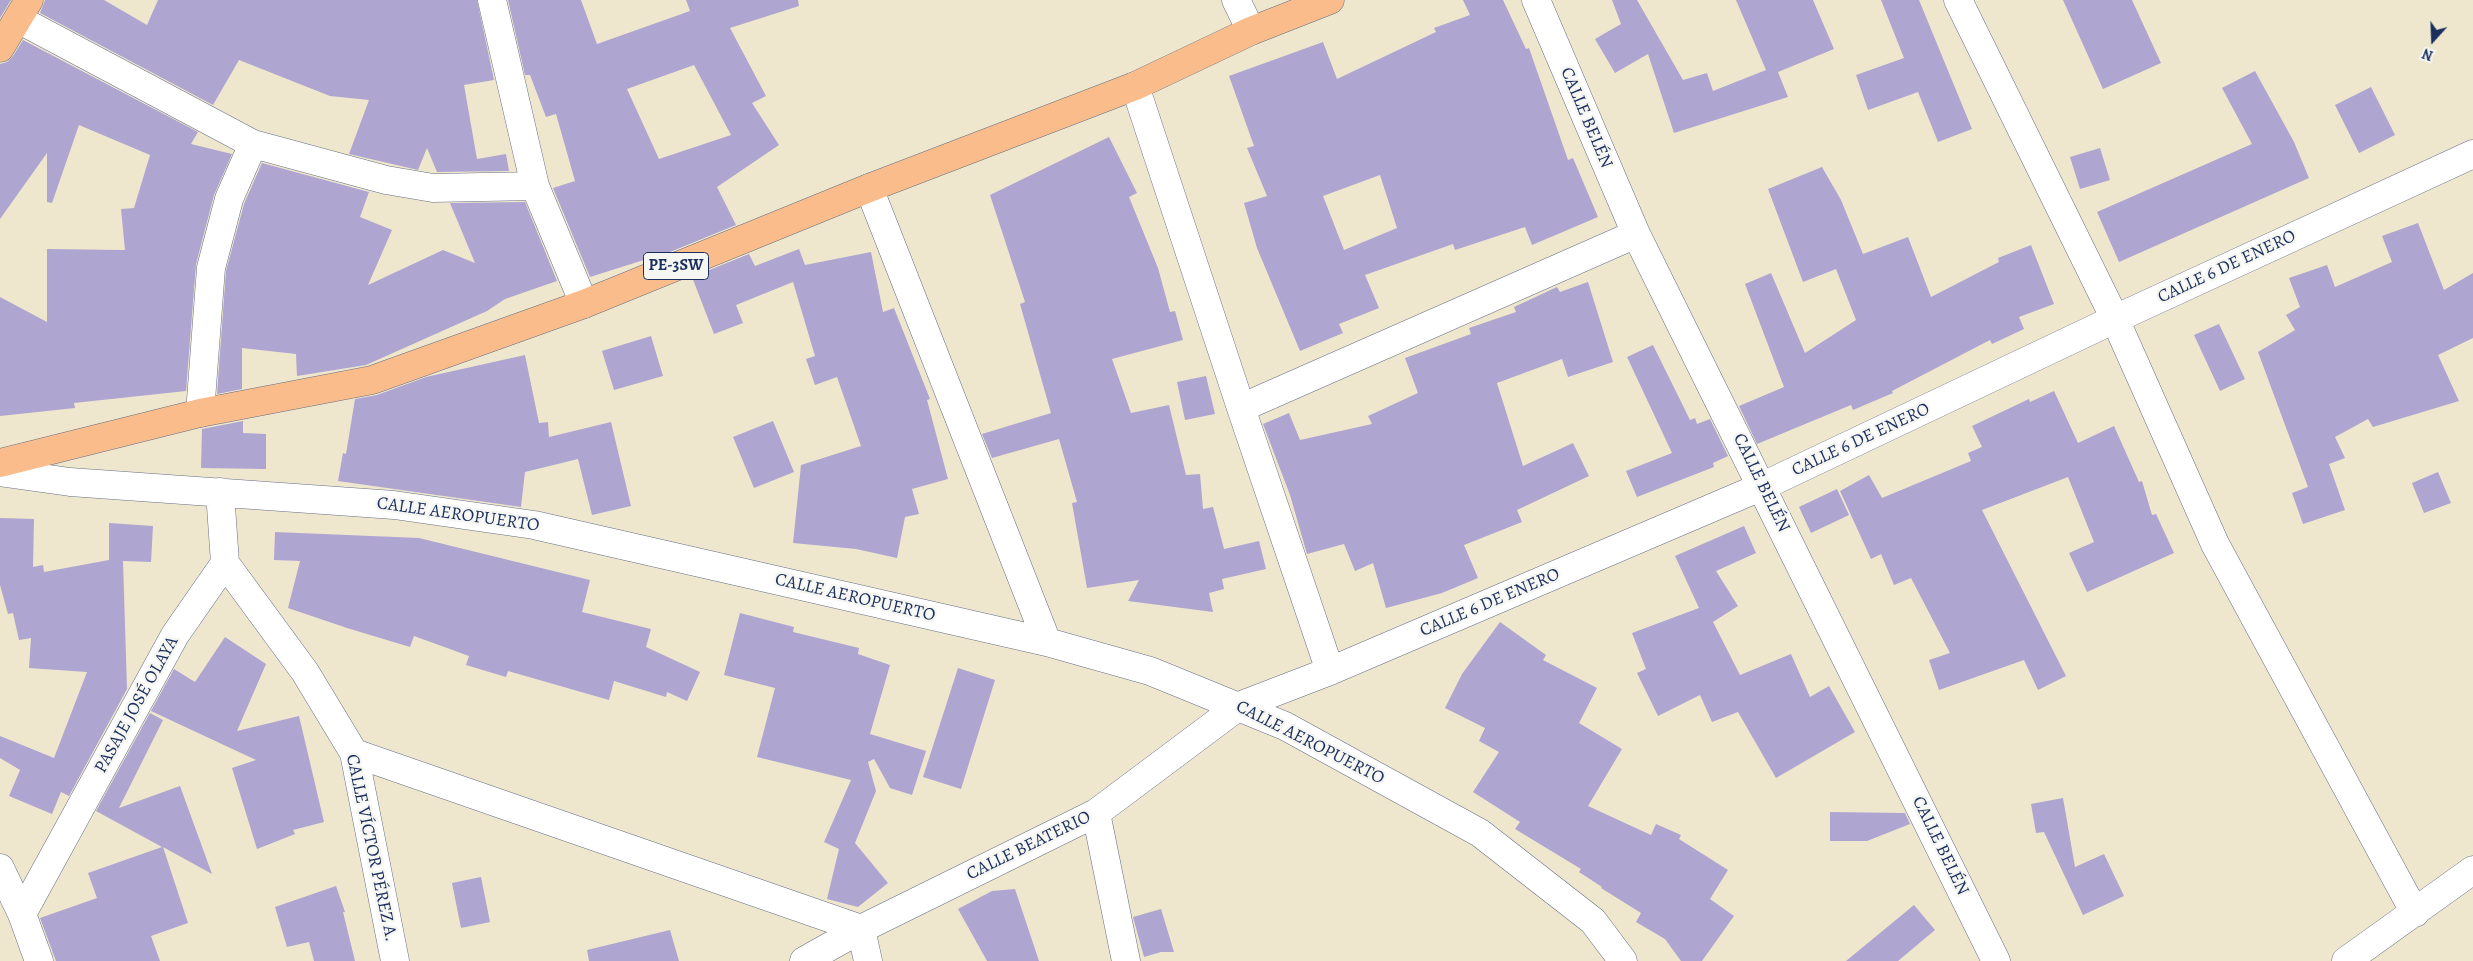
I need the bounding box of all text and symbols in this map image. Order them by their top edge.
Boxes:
north arrow [2408,15,2458,65]
text: N [2420,44,2436,65]
street label: CALLE BELÉN [1555,64,1617,172]
street label: CALLE 6 DE ENERO [2155,226,2299,308]
road number: PE-3SW [644,252,708,280]
street label: CALLE 6 DE ENERO [1789,399,1933,481]
street label: CALLE BELÉN [1728,430,1794,536]
street label: CALLE AEROPUERTO [375,493,541,537]
street label: CALLE 6 DE ENERO [1417,564,1563,642]
street label: CALLE AEROPUERTO [773,569,937,627]
street label: PASAJE JOSÉ OLAYA [90,633,184,777]
street label: CALLE AEROPUERTO [1232,696,1388,790]
street label: CALLE VÍCTOR PÉREZ A. [341,752,401,944]
street label: CALLE BELÉN [1907,793,1973,899]
street label: CALLE BEATERIO [963,807,1095,885]

